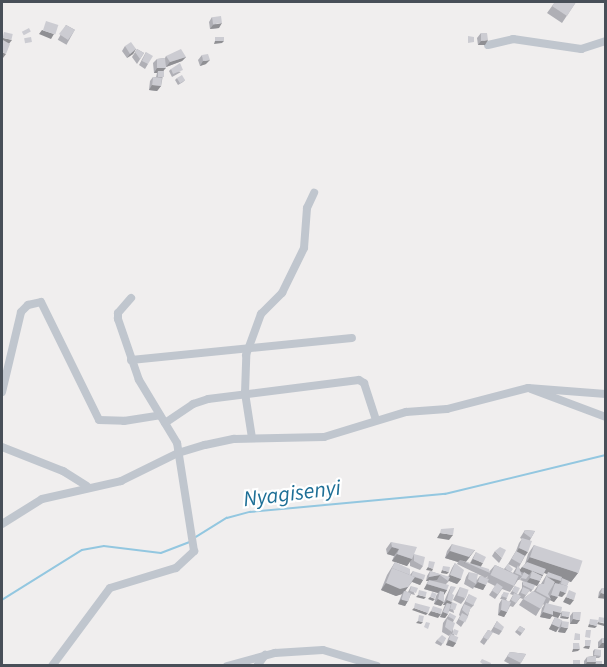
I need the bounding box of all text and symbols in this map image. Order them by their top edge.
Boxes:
water label: Nyagisenyi [242,475,342,513]

